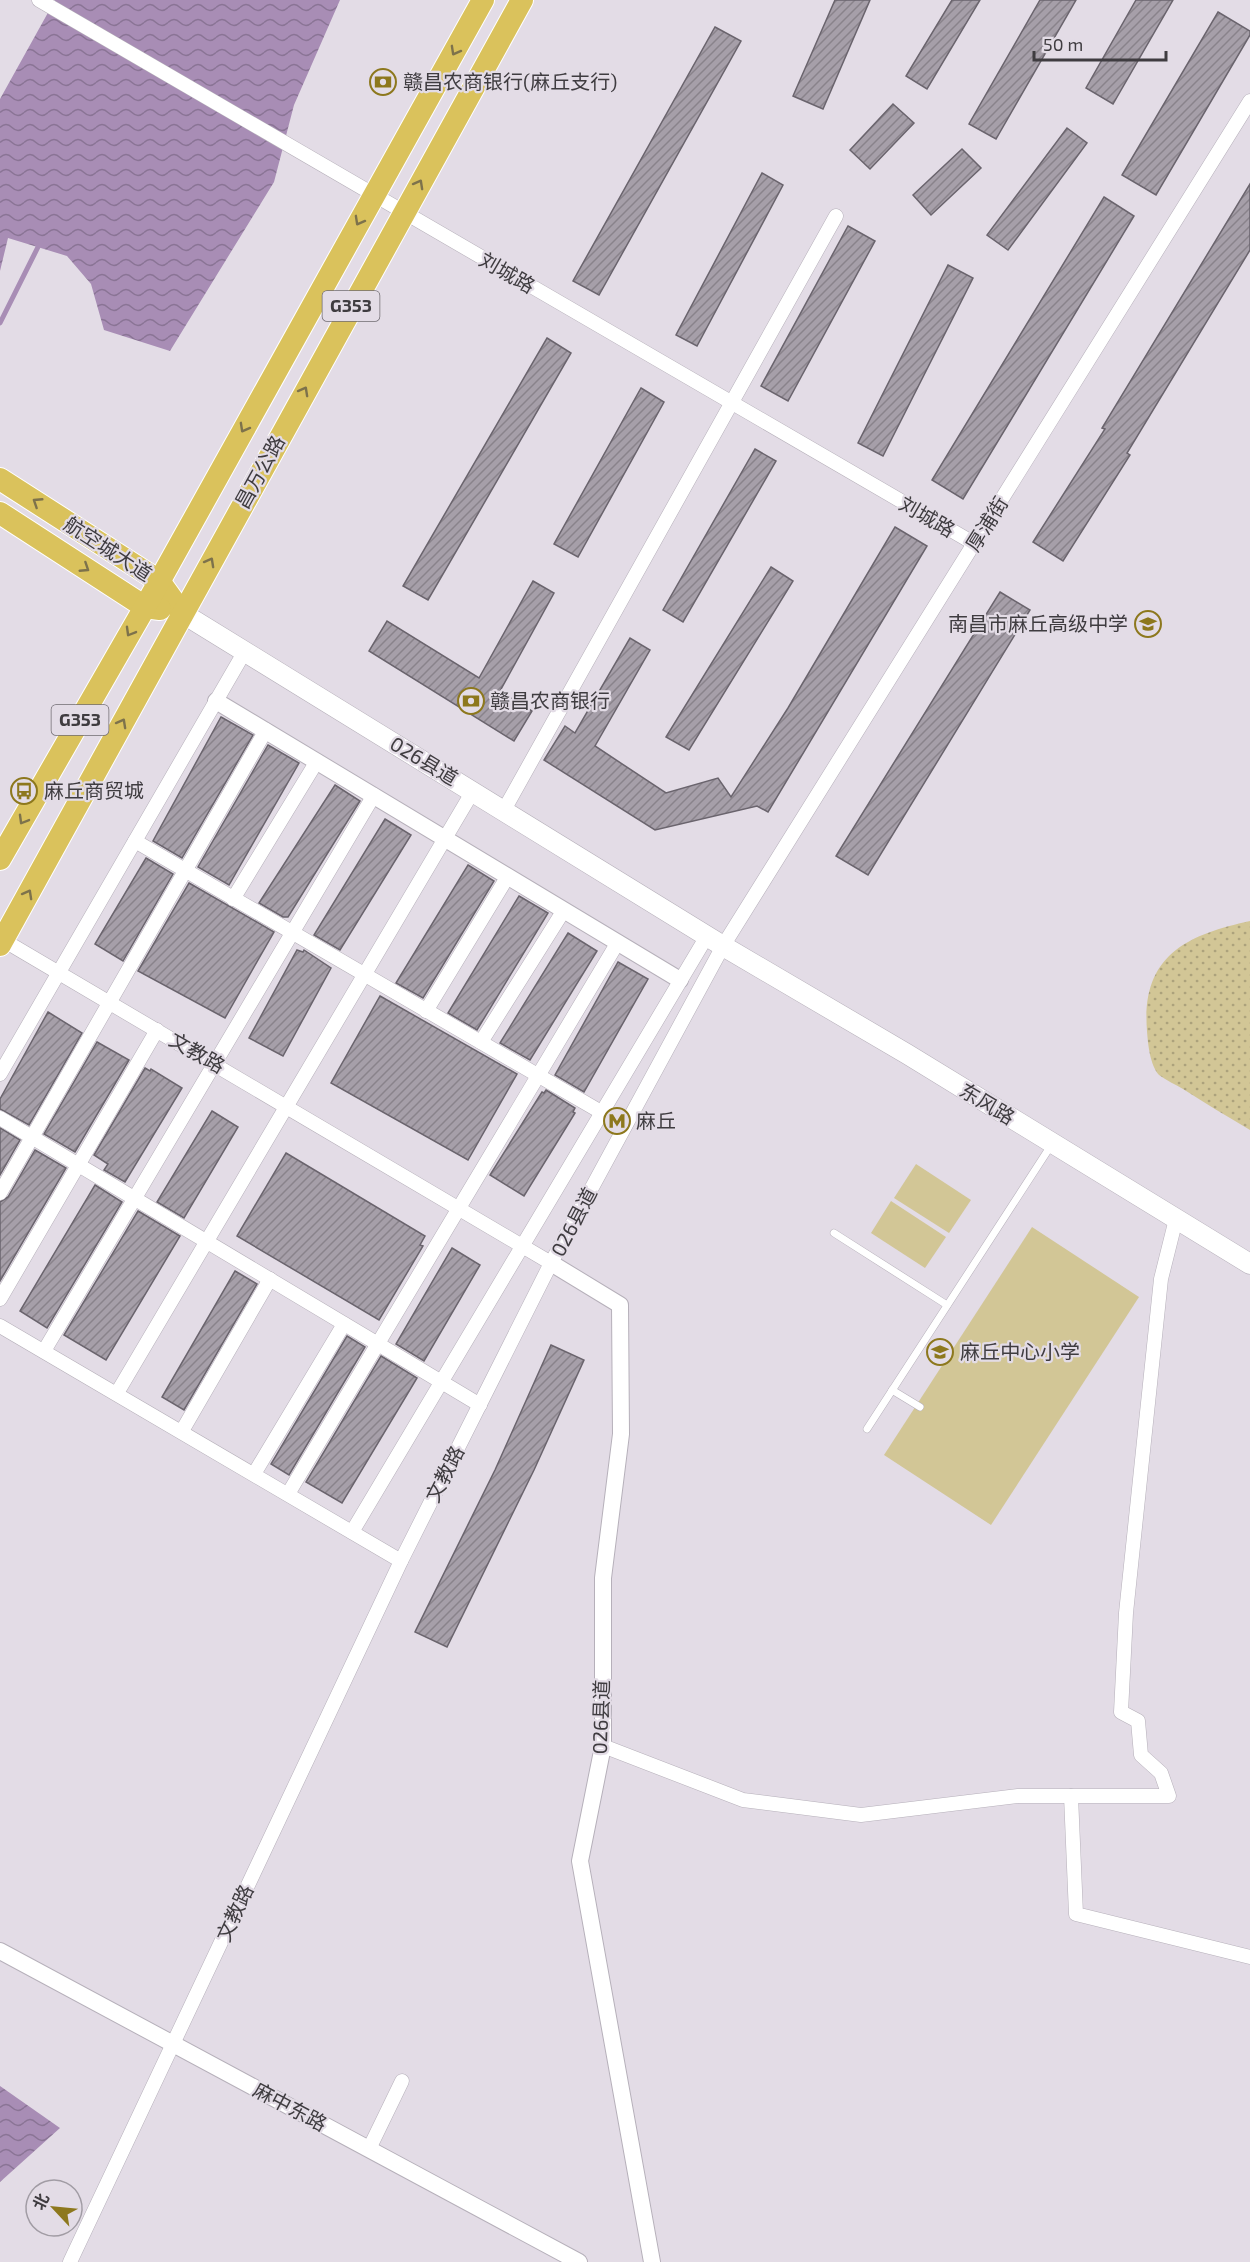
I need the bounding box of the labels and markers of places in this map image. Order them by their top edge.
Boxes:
bank icon: 赣昌农商银行(麻丘支行) [368,67,398,97]
place label: 赣昌农商银行(麻丘支行) [403,69,617,93]
school or university icon: 南昌市麻丘高级中学 [1133,609,1163,639]
place label: 南昌市麻丘高级中学 [948,611,1128,635]
bank icon: 赣昌农商银行 [456,686,486,716]
place label: 赣昌农商银行 [490,688,610,712]
bus stop icon: 麻丘商贸城 [9,776,39,806]
place label: 麻丘商贸城 [44,778,144,802]
metro station icon: 麻丘 [602,1106,632,1136]
place label: 麻丘 [636,1108,676,1132]
school or university icon: 麻丘中心小学 [925,1337,955,1367]
place label: 麻丘中心小学 [960,1339,1080,1363]

